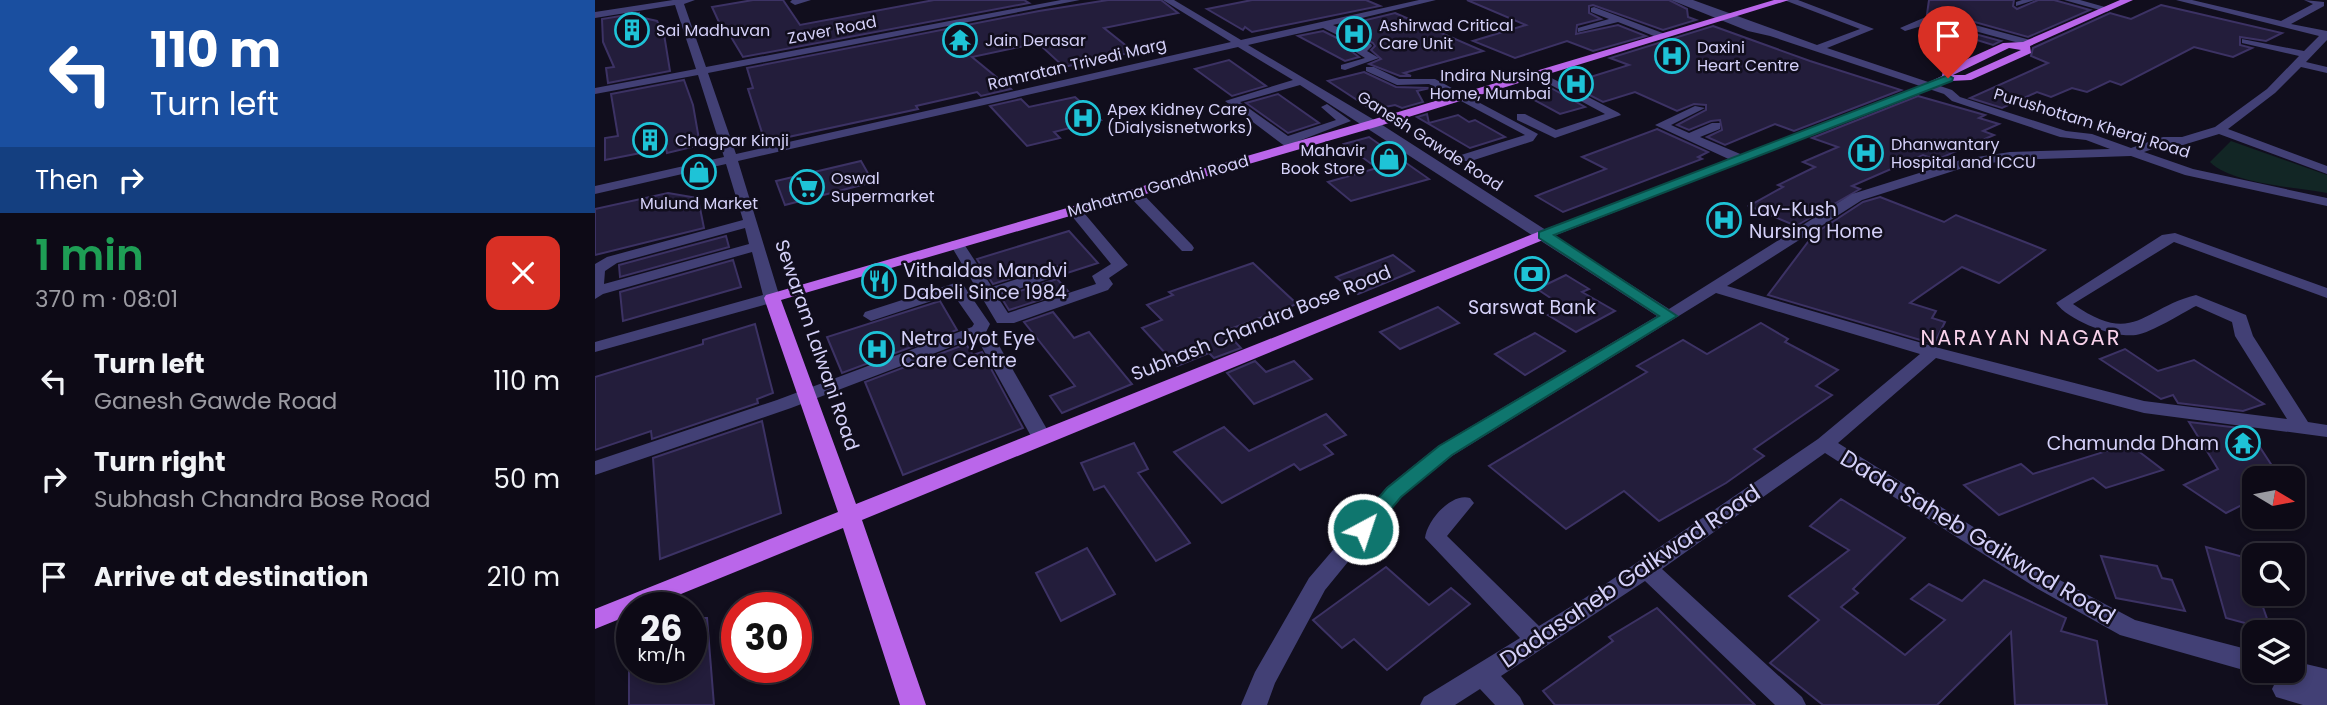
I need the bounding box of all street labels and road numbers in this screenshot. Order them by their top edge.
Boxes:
street label: Zaver Road [786,10,878,50]
street label: Ramratan Trivedi Marg [985,32,1169,96]
street label: Purushottam Kheraj Road [1991,82,2193,164]
street label: Ganesh Gawde Road [1353,85,1507,197]
street label: Mahatma Gandhi Road [1065,149,1251,223]
street label: Sewaram Lalwani Road [768,236,866,454]
street label: Subhash Chandra Bose Road [1127,258,1395,388]
street label: Dada Saheb Gaikwad Road [1834,442,2122,632]
street label: Dadasaheb Gaikwad Road [1493,477,1767,675]

